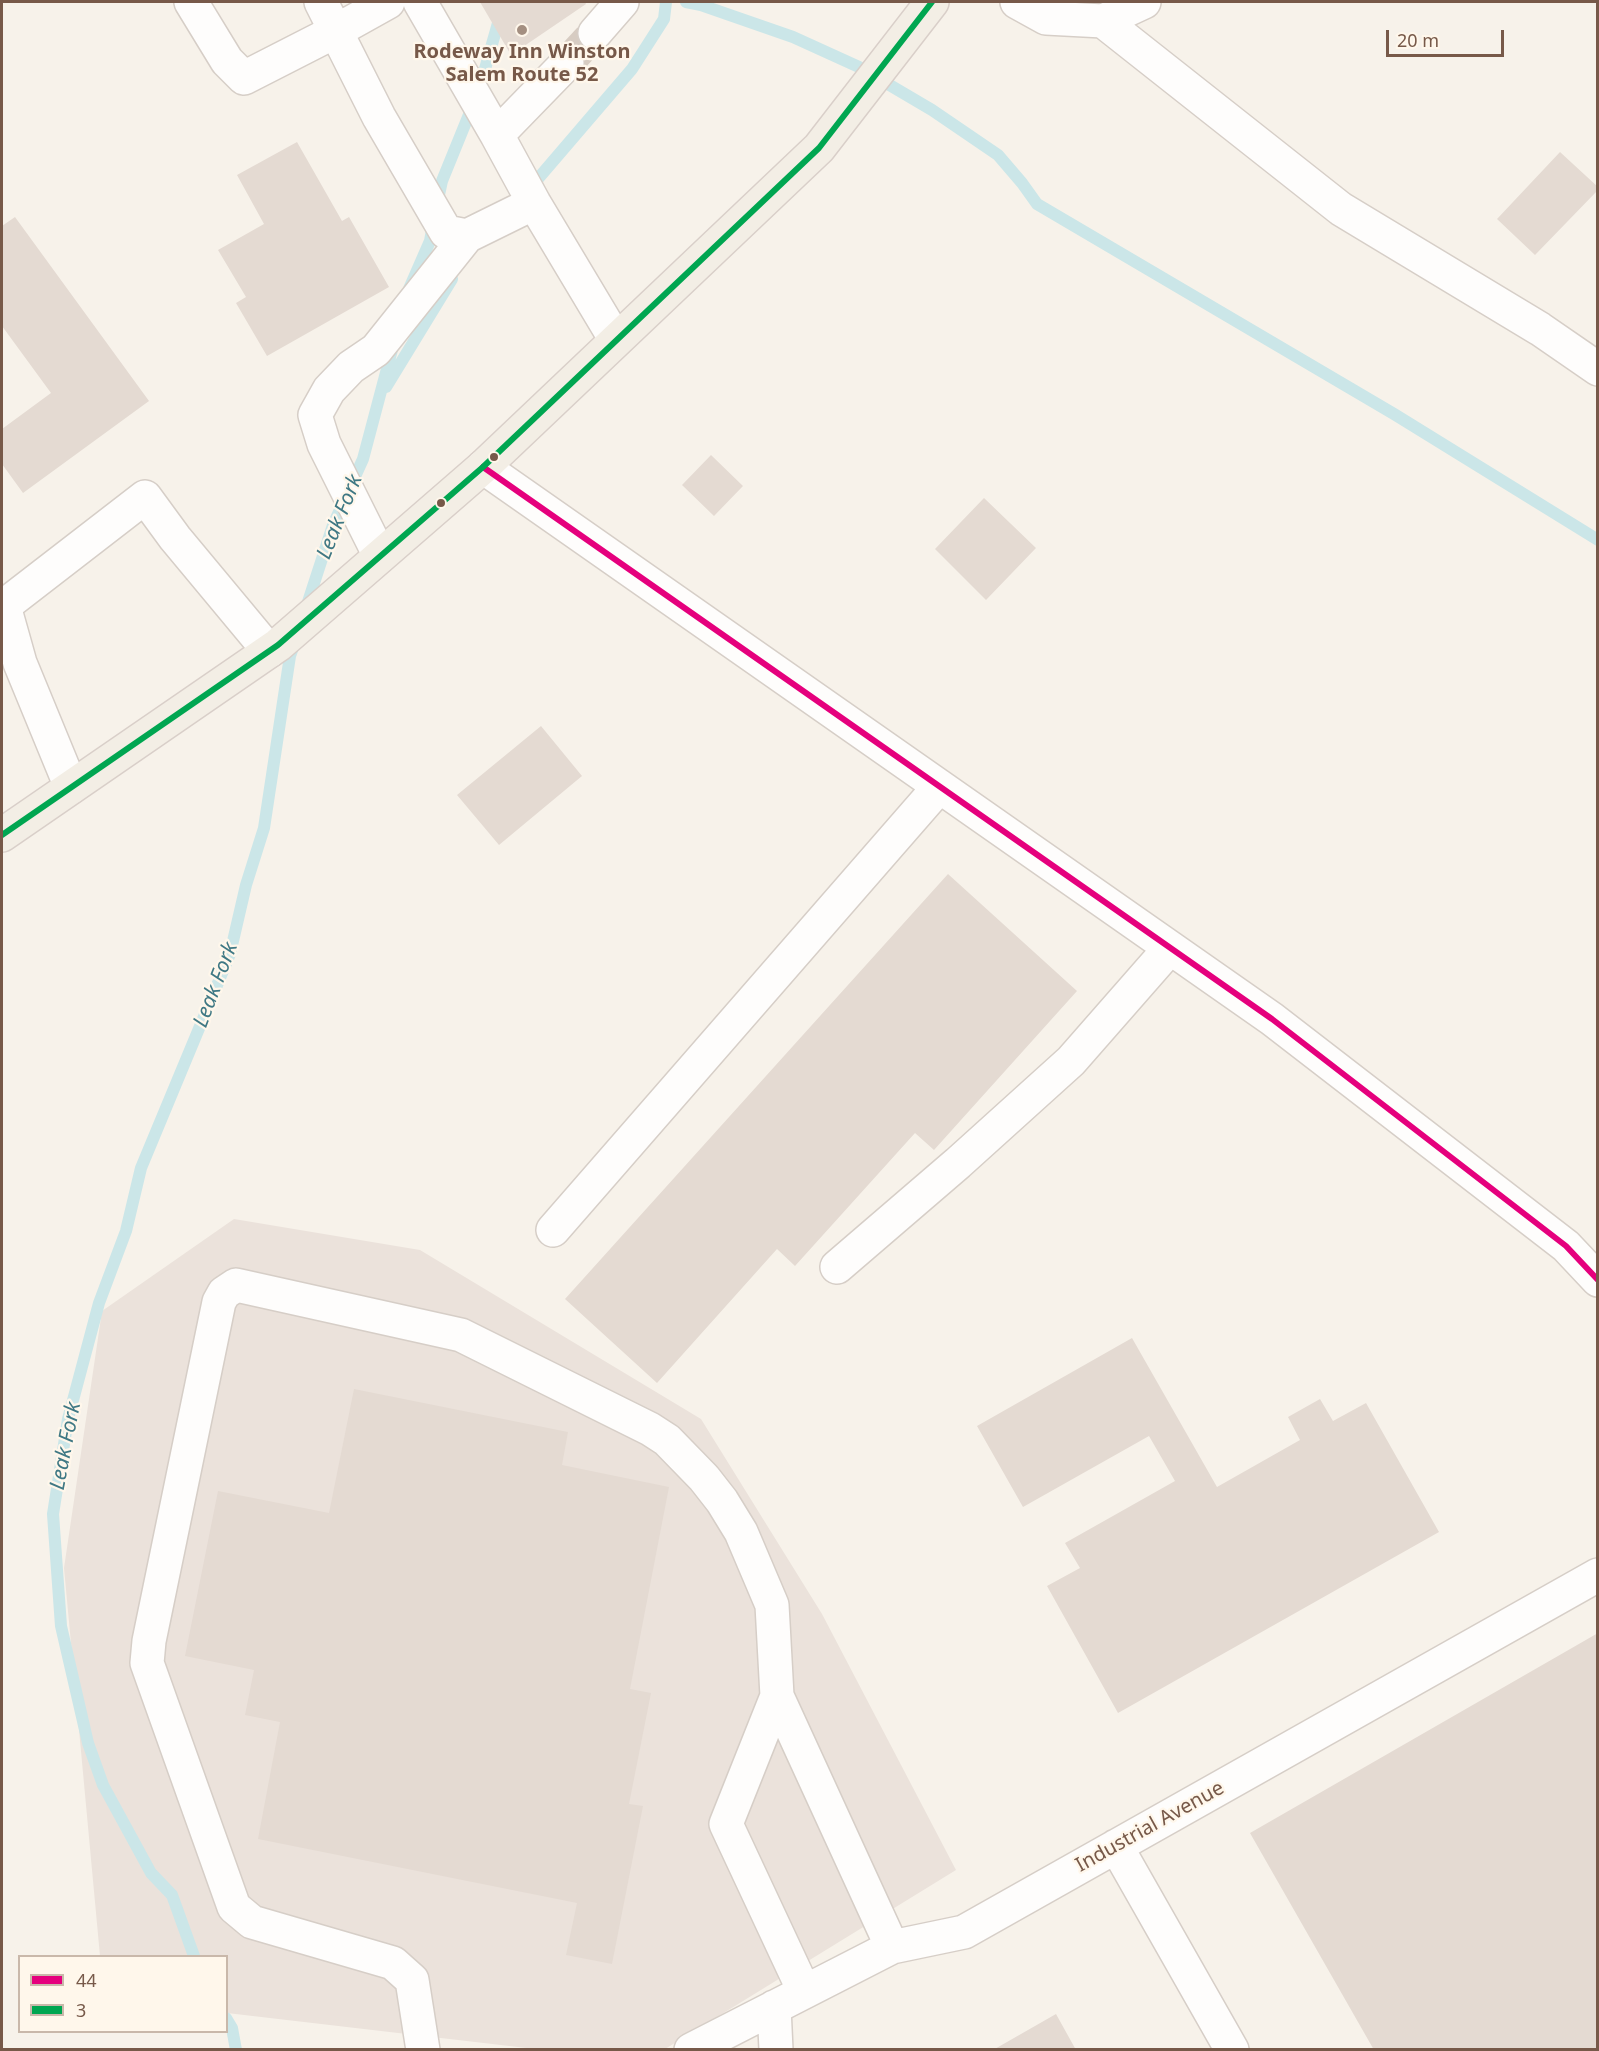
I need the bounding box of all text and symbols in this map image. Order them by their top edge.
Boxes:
scale bar [1389,18,1508,56]
marker: Rodeway Inn Winston Salem Route 52 [515,23,529,37]
text: 20 m [1397,28,1439,52]
place label: Rodeway Inn Winston Salem Route 52 [413,40,631,87]
unlabelled marker [488,451,500,463]
water label: Leak Fork [312,471,368,563]
unlabelled marker [435,497,447,509]
water label: Leak Fork [188,939,244,1031]
water label: Leak Fork [45,1400,87,1492]
street label: Industrial Avenue [1072,1776,1228,1878]
legend [18,1955,228,2033]
text: 44 [76,1968,97,1992]
text: 3 [76,1998,86,2022]

